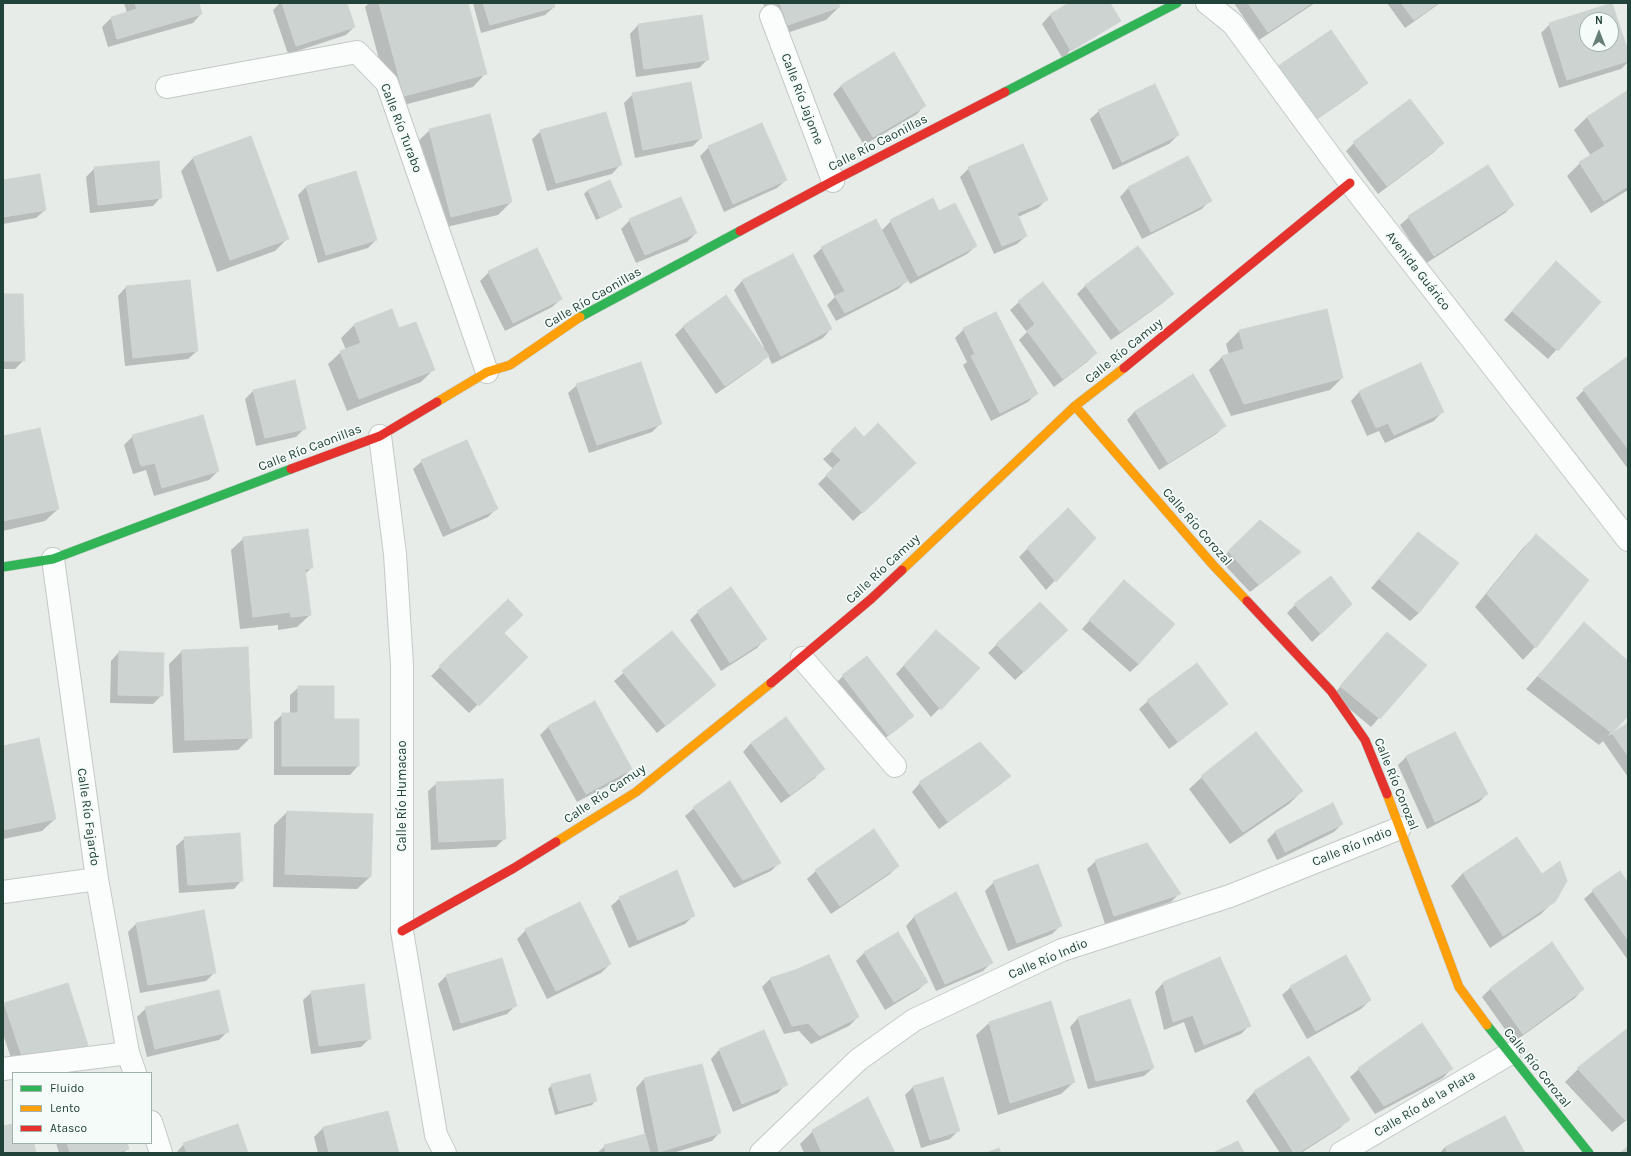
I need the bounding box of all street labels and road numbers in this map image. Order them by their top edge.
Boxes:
street label: Calle Río Jajome [777,51,827,147]
street label: Calle Río Turabo [377,81,425,175]
street label: Calle Río Caonillas [826,111,930,175]
street label: Avenida Guárico [1382,228,1454,314]
street label: Calle Río Caonillas [542,264,644,332]
street label: Calle Río Camuy [1082,315,1166,387]
street label: Calle Río Caonillas [256,421,364,475]
street label: Calle Río Corozal [1159,485,1235,569]
street label: Calle Río Camuy [843,531,923,607]
street label: Calle Río Corozal [1370,736,1422,832]
street label: Calle Río Humacao [394,740,410,852]
street label: Calle Río Camuy [561,761,649,827]
street label: Calle Río Fajardo [73,767,103,867]
street label: Calle Río Indio [1310,824,1394,870]
street label: Calle Río Indio [1006,935,1090,983]
street label: Calle Río Corozal [1500,1025,1574,1111]
street label: Calle Río de la Plata [1371,1068,1479,1140]

